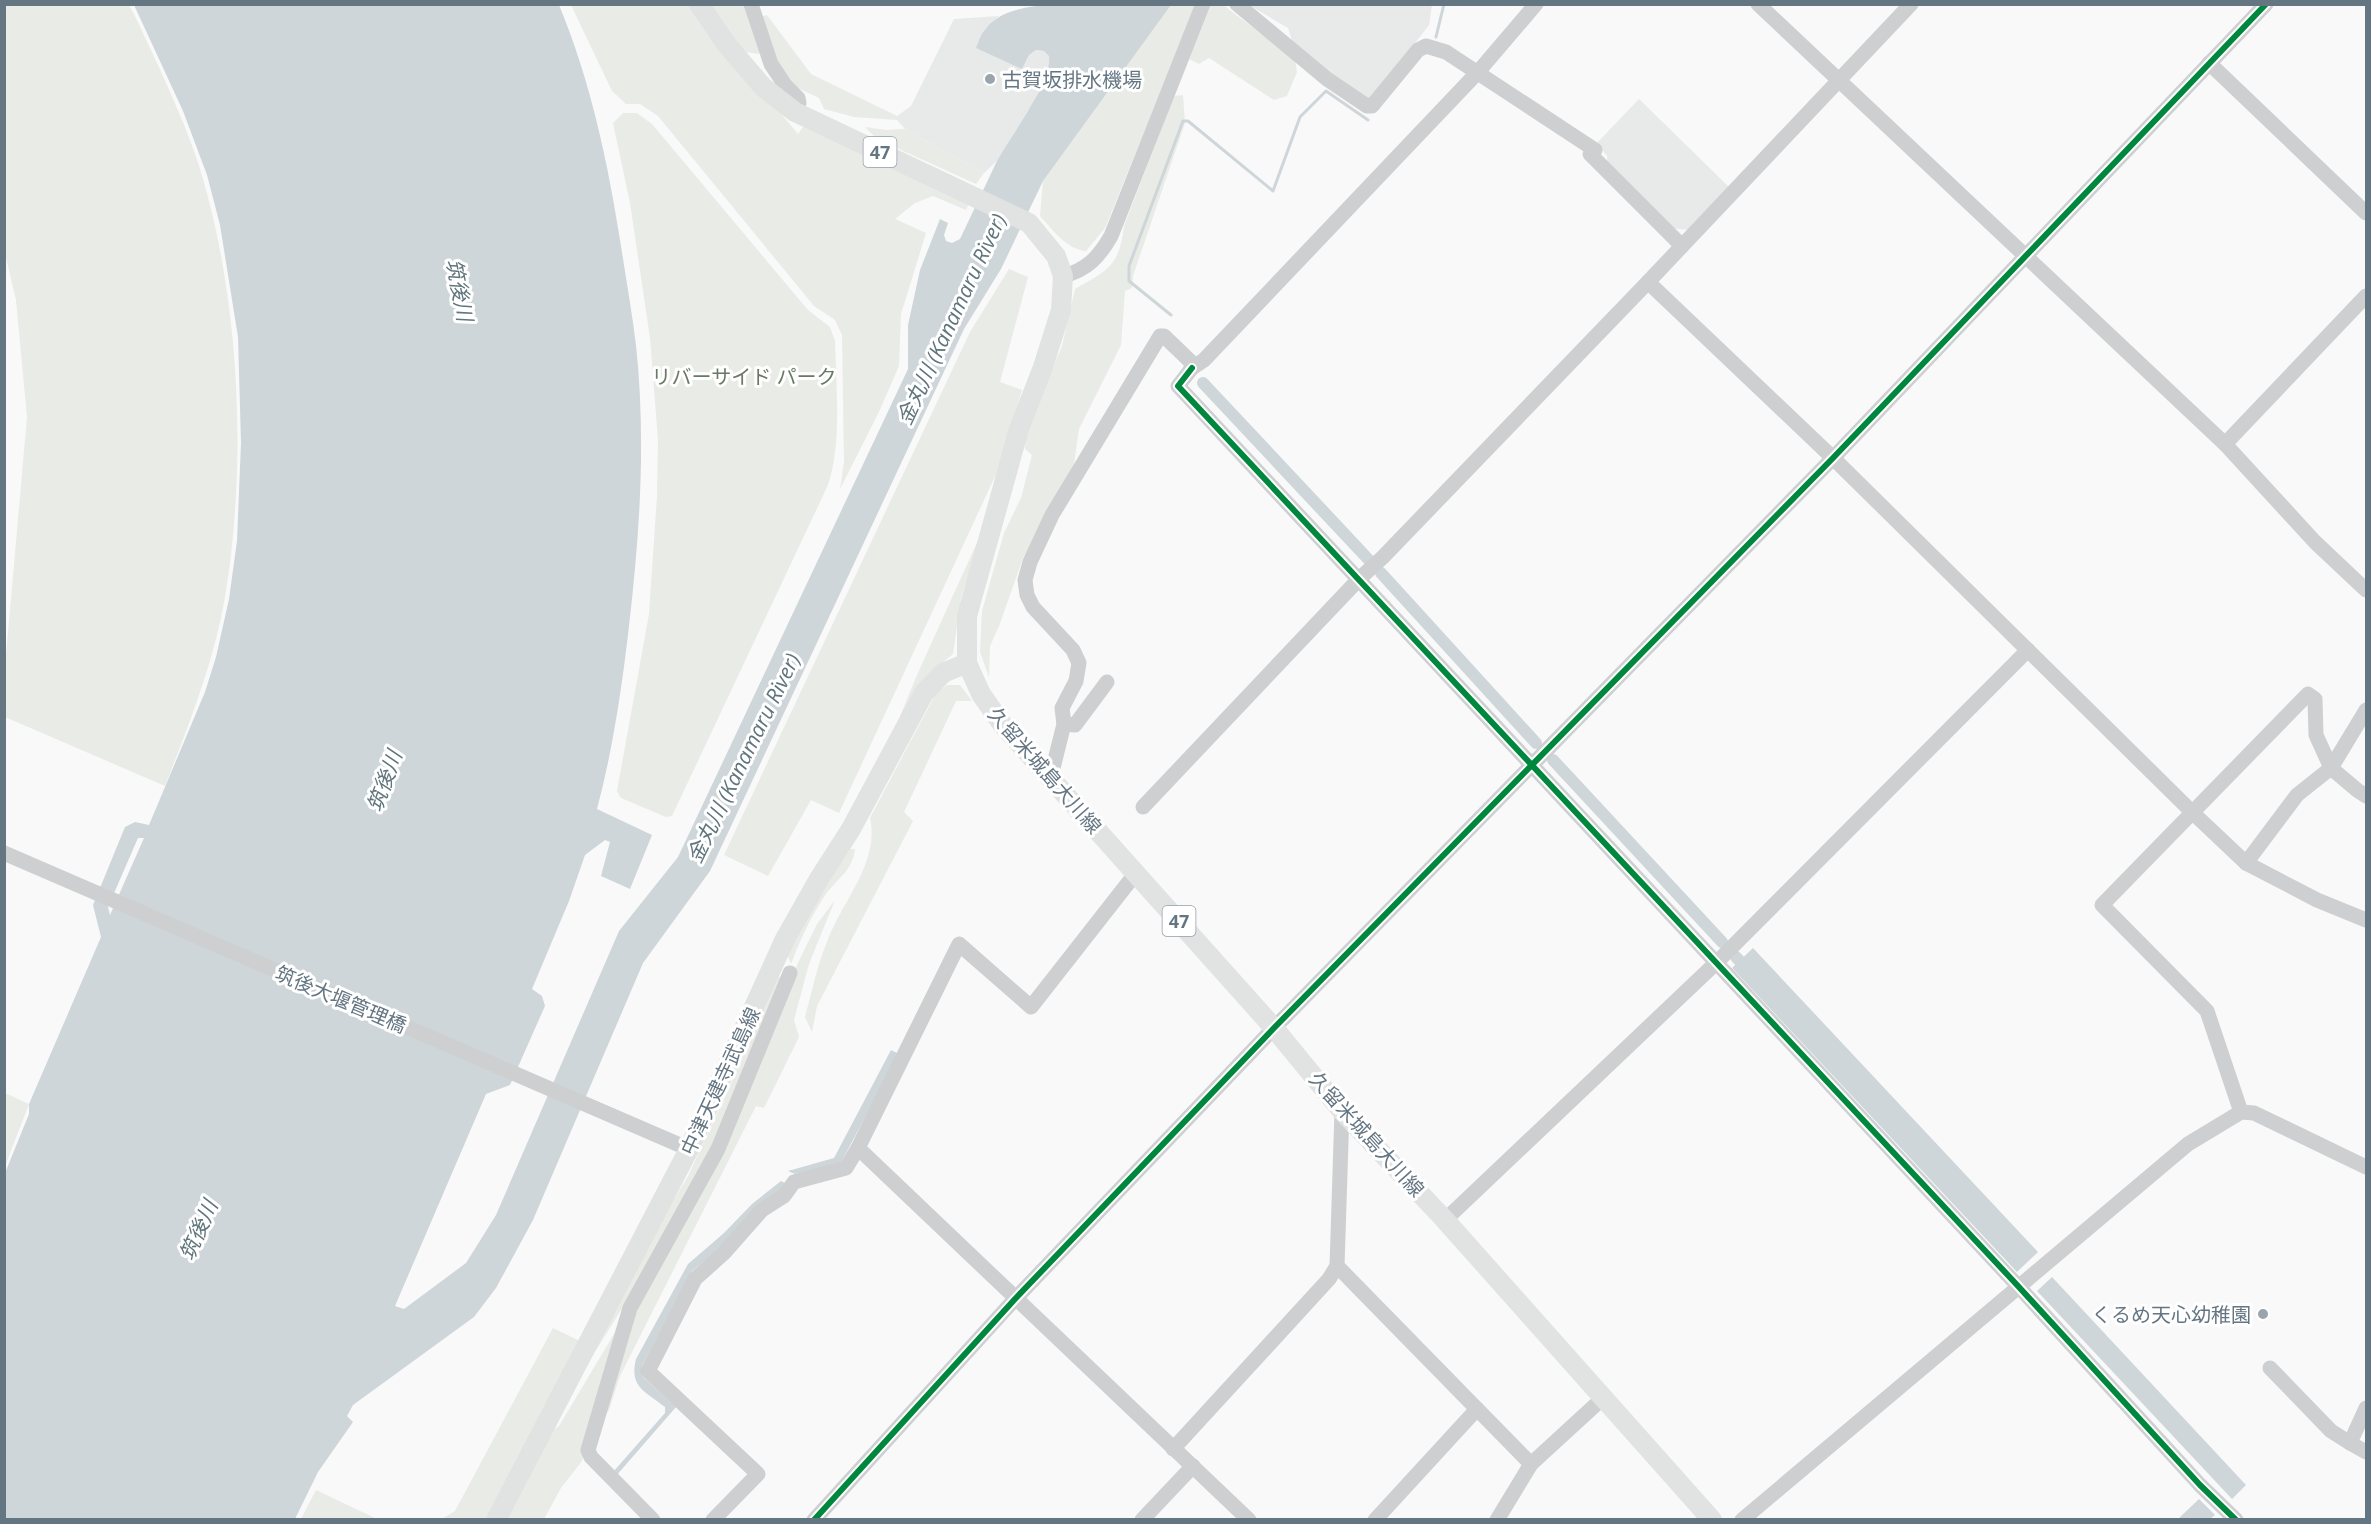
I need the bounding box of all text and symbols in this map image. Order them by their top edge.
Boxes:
place label: 古賀坂排水機場 [1002,66,1142,93]
marker: 古賀坂排水機場 [983,72,997,86]
road number: 47 [864,137,896,167]
water label: 金丸川 (Kanamaru River) [890,209,1012,429]
water label: 筑後川 [440,256,480,326]
park label: リバーサイド パーク [652,363,836,390]
water label: 金丸川 (Kanamaru River) [680,649,806,867]
street label: 久留米城島大川線 [982,701,1108,839]
water label: 筑後川 [360,745,409,815]
road number: 47 [1162,906,1196,936]
street label: 筑後大堰管理橋 [271,959,411,1039]
street label: 中津天建寺武島線 [674,1003,766,1159]
street label: 久留米城島大川線 [1303,1066,1431,1202]
water label: 筑後川 [172,1194,224,1264]
place label: くるめ天心幼稚園 [2091,1301,2251,1328]
marker: くるめ天心幼稚園 [2256,1307,2270,1321]

